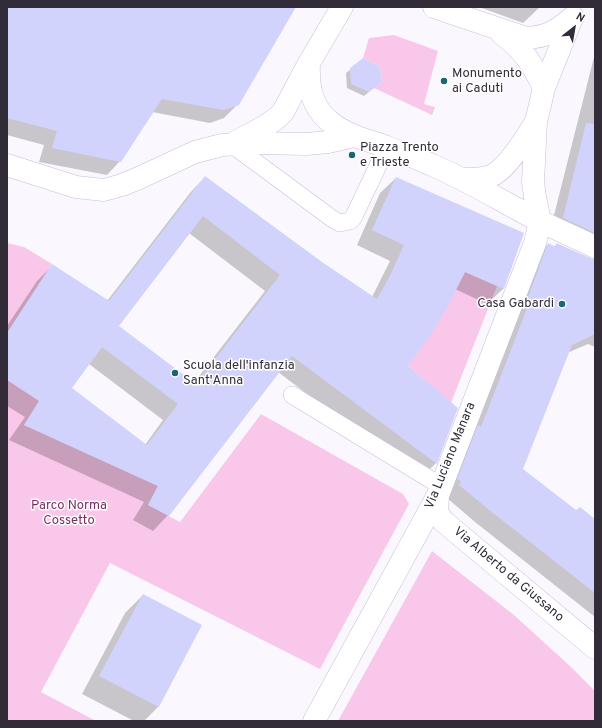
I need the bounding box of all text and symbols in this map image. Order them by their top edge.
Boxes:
north arrow [554,8,594,48]
text: N [573,10,587,26]
place label: Monumento ai Caduti [452,66,522,97]
marker: Monumento ai Caduti [439,76,449,86]
place label: Piazza Trento e Trieste [360,140,439,171]
marker: Piazza Trento e Trieste [347,150,357,160]
place label: Casa Gabardi [477,296,554,312]
marker: Casa Gabardi [557,299,567,309]
place label: Scuola dell'infanzia Sant'Anna [183,358,295,389]
marker: Scuola dell'infanzia Sant'Anna [170,368,180,378]
street label: Via Luciano Manara [422,400,480,512]
park label: Parco Norma Cossetto [31,498,107,529]
street label: Via Alberto da Giussano [450,524,566,626]

